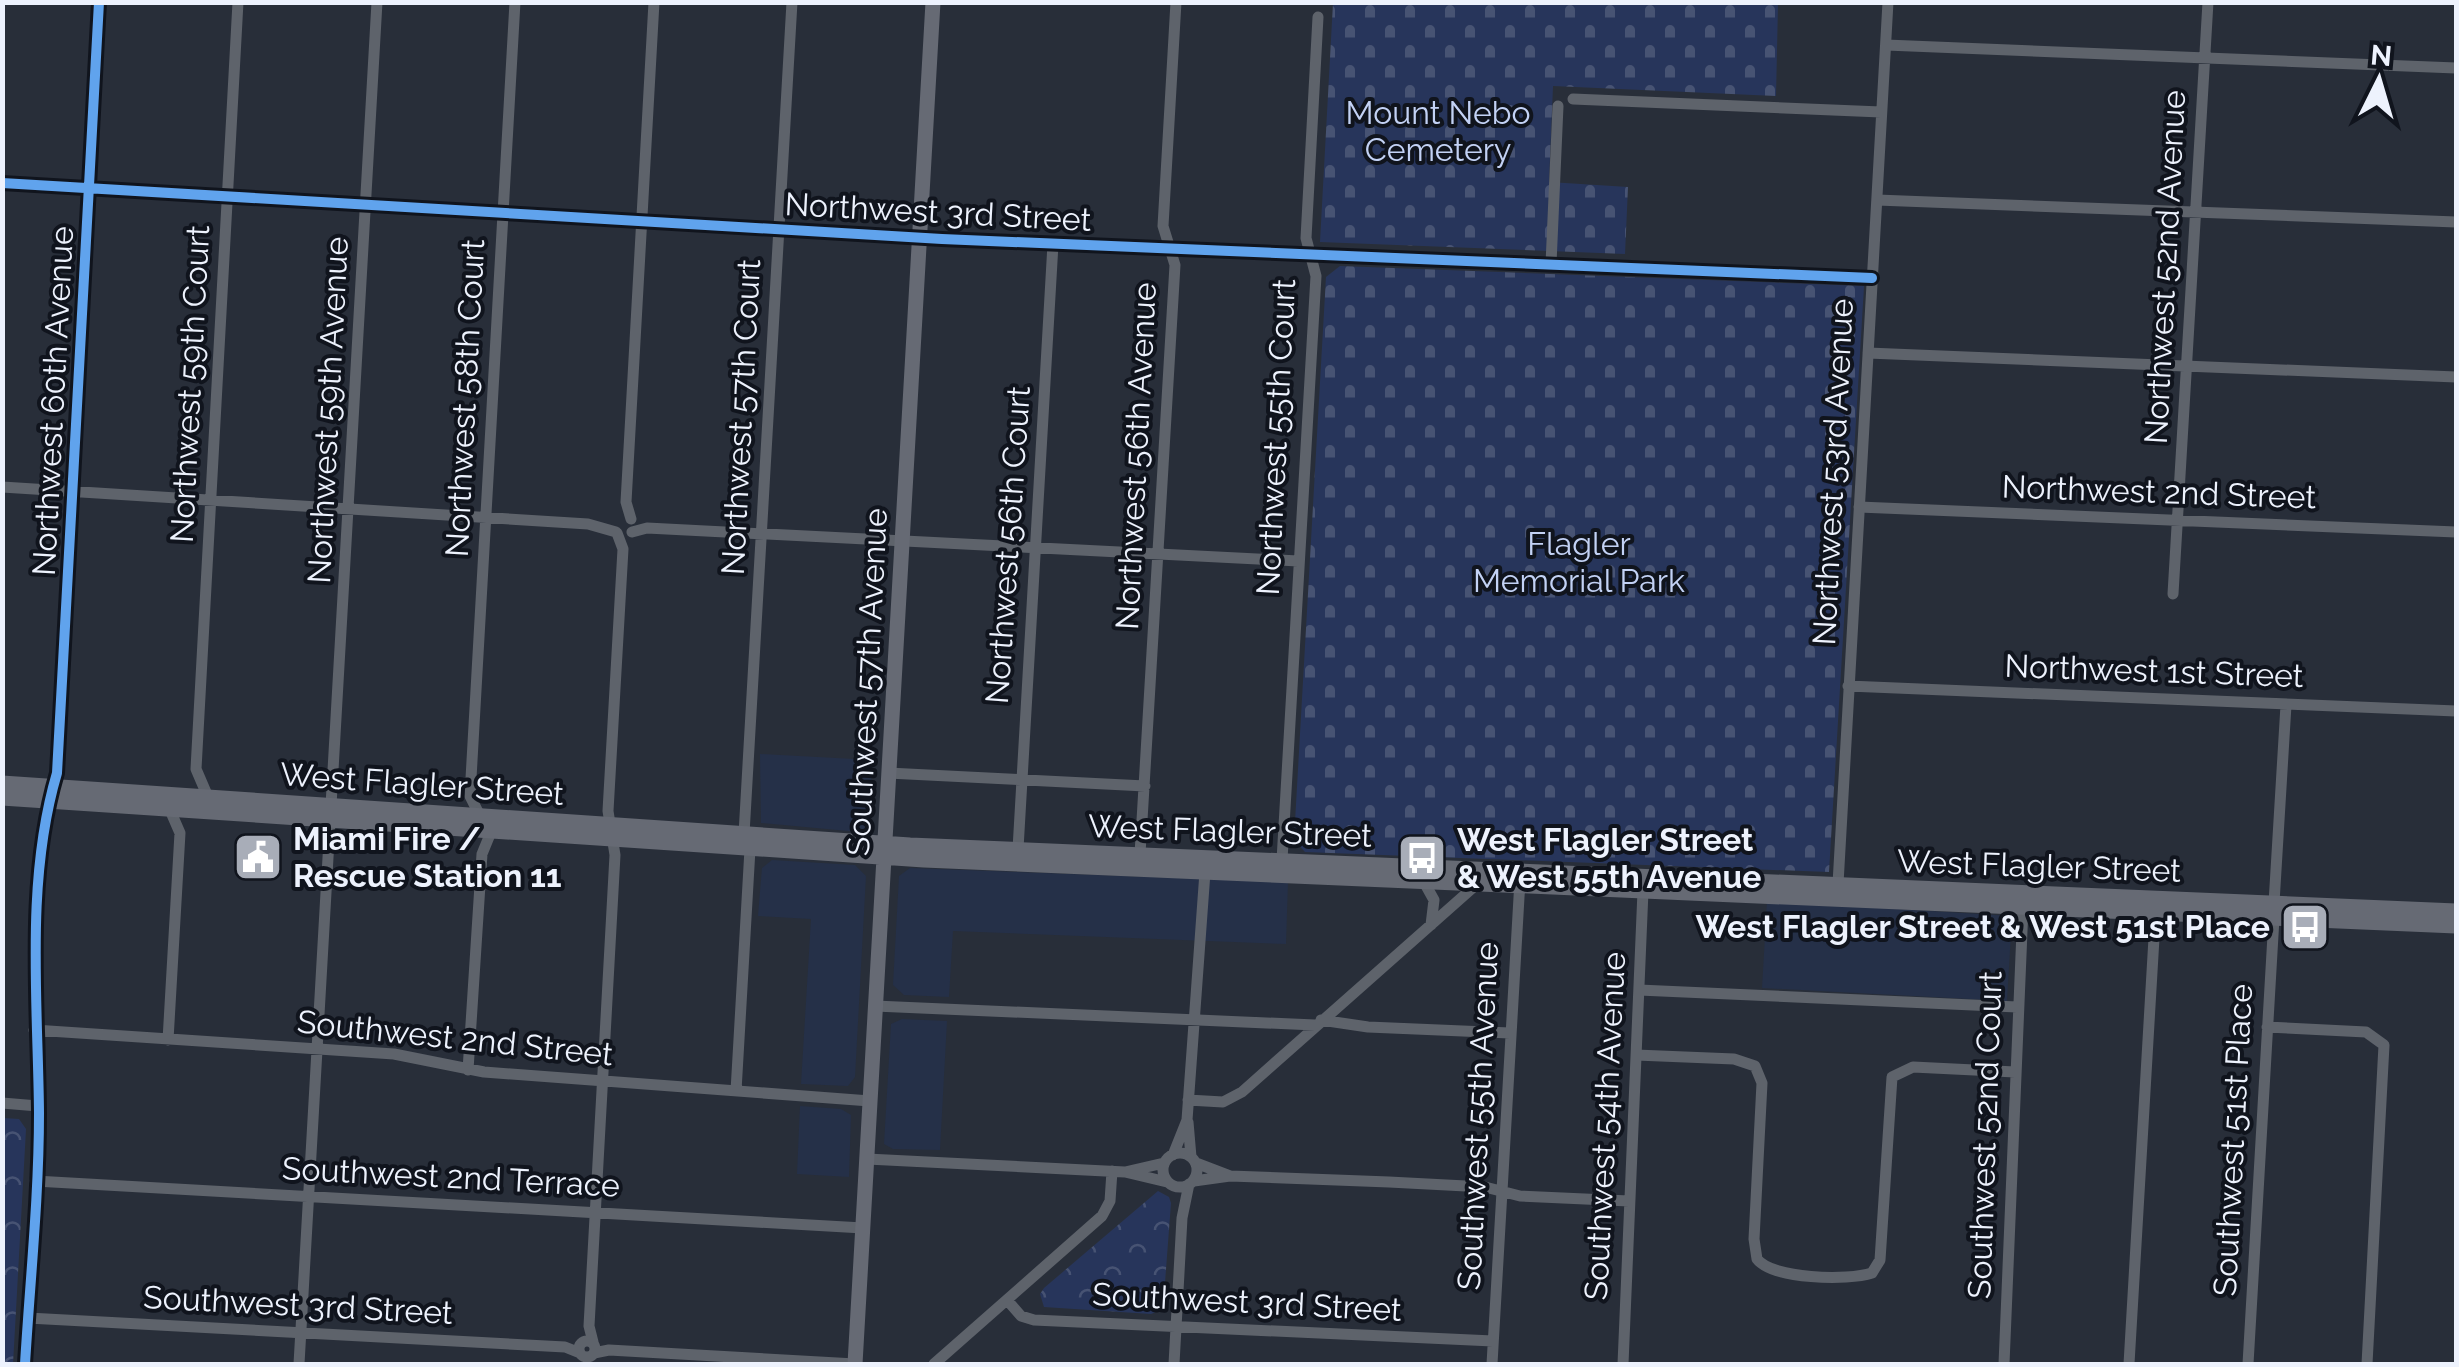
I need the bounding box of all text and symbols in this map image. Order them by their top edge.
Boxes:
north arrow [2329,30,2429,130]
text: N [2369,38,2393,73]
street label: Northwest 52nd Avenue [2137,89,2192,445]
park label: Mount Nebo Cemetery [1345,94,1531,168]
street label: Northwest 3rd Street [784,185,1093,238]
street label: Northwest 59th Court [163,224,216,544]
street label: Northwest 60th Avenue [25,225,80,577]
street label: Northwest 59th Avenue [300,236,355,584]
street label: Northwest 58th Court [438,238,491,558]
street label: Northwest 57th Court [714,258,767,576]
street label: Northwest 55th Court [1249,278,1302,596]
street label: Northwest 56th Avenue [1108,281,1163,631]
street label: Northwest 53rd Avenue [1805,298,1860,646]
street label: Northwest 56th Court [978,385,1037,705]
street label: Northwest 2nd Street [2001,468,2317,515]
street label: Southwest 57th Avenue [839,507,894,857]
park label: Flagler Memorial Park [1473,525,1685,599]
street label: Northwest 1st Street [2004,647,2304,694]
street label: West Flagler Street [279,755,565,812]
street label: West Flagler Street [1087,807,1373,854]
place label: Miami Fire / Rescue Station 11 [293,820,562,894]
place label: West Flagler Street & West 55th Avenue [1457,821,1761,895]
public building icon: Miami Fire / Rescue Station 11 [232,831,284,883]
bus stop icon: West Flagler Street & West 55th Avenue [1396,832,1448,884]
street label: West Flagler Street [1896,842,2182,889]
bus stop icon: West Flagler Street & West 51st Place [2279,901,2331,953]
place label: West Flagler Street & West 51st Place [1696,908,2270,945]
street label: Southwest 55th Avenue [1450,941,1505,1291]
street label: Southwest 54th Avenue [1577,951,1632,1301]
street label: Southwest 52nd Court [1960,970,2009,1299]
street label: Southwest 51st Place [2206,983,2259,1297]
street label: Southwest 2nd Street [295,1003,615,1073]
street label: Southwest 2nd Terrace [281,1149,621,1204]
street label: Southwest 3rd Street [1091,1275,1403,1328]
street label: Southwest 3rd Street [142,1278,454,1331]

